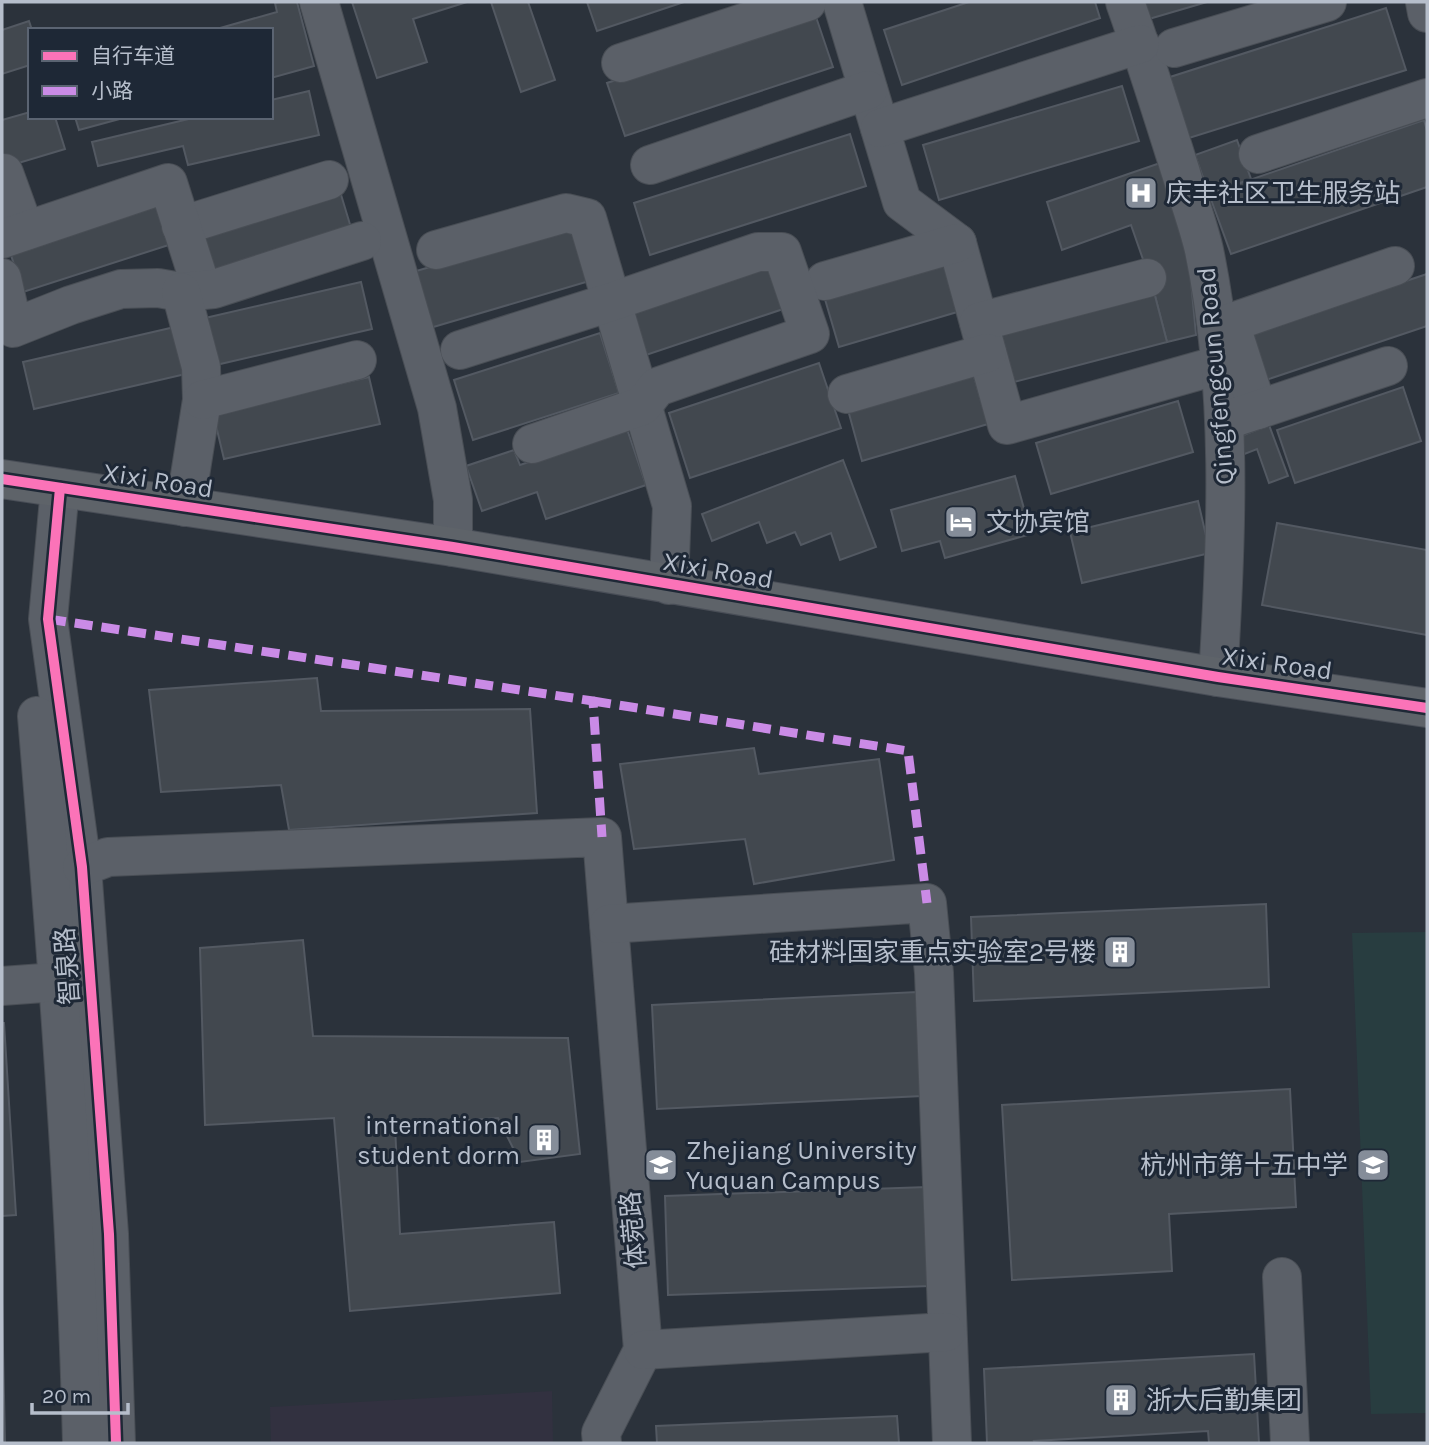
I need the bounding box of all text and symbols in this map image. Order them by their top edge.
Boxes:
legend [28,28,273,119]
text: 自行车道 [91,44,175,68]
text: 小路 [91,79,133,103]
hospital icon: 庆丰社区卫生服务站 [1122,174,1160,212]
place label: 庆丰社区卫生服务站 [1166,178,1400,209]
street label: Qingfengcun Road [1191,266,1240,486]
street label: Xixi Road [100,456,215,505]
hotel icon: 文协宾馆 [942,503,980,541]
place label: 文协宾馆 [986,507,1090,538]
street label: Xixi Road [660,546,776,595]
street label: Xixi Road [1220,640,1334,687]
street label: 智泉路 [49,926,86,1006]
building icon: 硅材料国家重点实验室2号楼 [1101,933,1139,971]
place label: 硅材料国家重点实验室2号楼 [769,937,1096,968]
place label: international student dorm [357,1110,520,1171]
building icon: international student dorm [525,1121,563,1159]
place label: Zhejiang University Yuquan Campus [686,1135,917,1196]
school or university icon: Zhejiang University Yuquan Campus [642,1146,680,1184]
school or university icon: 杭州市第十五中学 [1354,1146,1392,1184]
place label: 杭州市第十五中学 [1140,1150,1348,1181]
street label: 体菀路 [615,1190,652,1270]
scale bar [32,1372,128,1416]
building icon: 浙大后勤集团 [1102,1381,1140,1419]
text: 20 m [42,1384,91,1408]
place label: 浙大后勤集团 [1146,1385,1302,1416]

